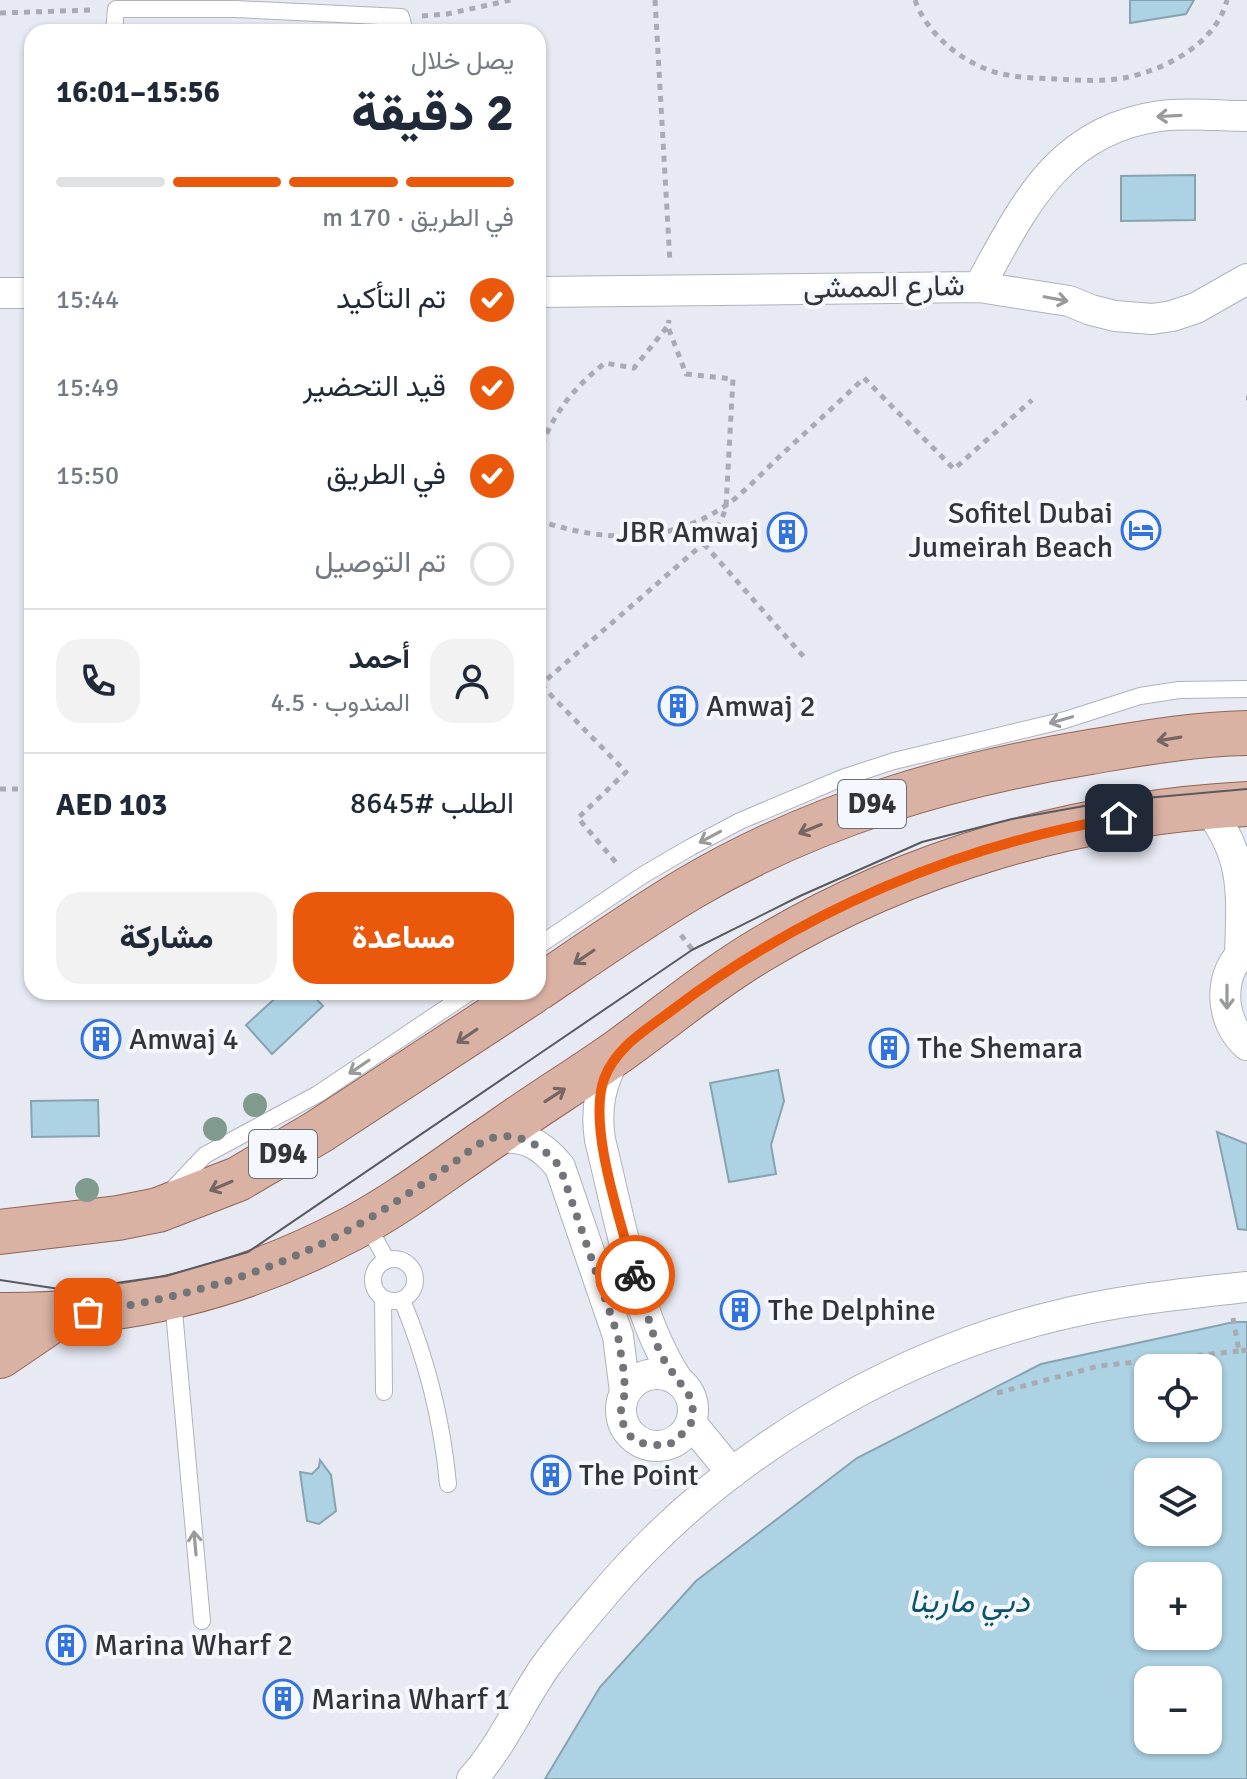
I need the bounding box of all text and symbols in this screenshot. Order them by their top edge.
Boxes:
text: يصل خلال [411,45,514,77]
text: 15:56–16:01 [56,74,220,111]
text: 2 دقيقة [351,81,514,145]
one-way arrow [1156,109,1183,124]
text: في الطريق · 170 m [322,202,514,234]
street label: شارع الممشى [803,267,965,308]
icon: check [470,278,514,322]
text: تم التأكيد [336,280,446,317]
text: 15:44 [56,284,119,316]
one-way arrow [1043,292,1069,307]
icon: check [470,366,514,410]
text: قيد التحضير [303,368,446,405]
text: 15:49 [56,372,119,404]
icon: check [470,454,514,498]
text: في الطريق [326,456,446,493]
text: 15:50 [56,460,119,492]
place label: Sofitel Dubai Jumeirah Beach [908,495,1113,566]
hotel icon: Sofitel Dubai Jumeirah Beach [1120,509,1162,551]
building icon: JBR Amwaj [766,511,808,553]
place label: JBR Amwaj [616,514,759,551]
text: تم التوصيل [314,544,446,581]
button: phone [56,639,140,723]
button: person [430,639,514,723]
text: أحمد [348,640,410,677]
building icon: Amwaj 2 [657,685,699,727]
text: المندوب · 4.5 [270,687,410,719]
place label: Amwaj 2 [706,688,816,725]
one-way arrow [1049,713,1075,728]
one-way arrow [1157,732,1183,747]
road number: D94 [838,780,906,828]
pin [1085,784,1153,852]
text: الطلب #8645 [350,785,514,822]
text: AED 103 [56,787,168,824]
icon: home [1097,796,1141,840]
one-way arrow [798,822,822,837]
one-way arrow [698,830,722,846]
button: مشاركة [56,892,277,984]
button: مساعدة [293,892,514,984]
one-way arrow [573,949,596,965]
one-way arrow [1219,983,1235,1009]
building icon: Amwaj 4 [80,1018,122,1060]
place label: Amwaj 4 [129,1021,239,1058]
building icon: The Shemara [868,1027,910,1069]
one-way arrow [456,1028,479,1044]
place label: The Shemara [917,1030,1083,1067]
one-way arrow [348,1059,371,1075]
one-way arrow [543,1086,566,1102]
road number: D94 [249,1130,317,1178]
one-way arrow [210,1179,234,1194]
courier [595,1235,675,1315]
icon: bike [613,1253,657,1297]
pin [54,1278,122,1346]
building icon: The Delphine [719,1289,761,1331]
icon: bag [66,1290,110,1334]
place label: The Delphine [768,1292,936,1329]
map controls [1134,1354,1222,1754]
button: locate [1134,1354,1222,1442]
building icon: The Point [530,1454,572,1496]
place label: The Point [579,1457,699,1494]
button: layers [1134,1458,1222,1546]
one-way arrow [188,1530,203,1557]
button: + [1134,1562,1222,1650]
water label: دبي مارينا [908,1582,1030,1627]
building icon: Marina Wharf 2 [45,1624,87,1666]
place label: Marina Wharf 2 [94,1627,293,1664]
button: − [1134,1666,1222,1754]
building icon: Marina Wharf 1 [262,1678,304,1720]
place label: Marina Wharf 1 [311,1681,510,1718]

